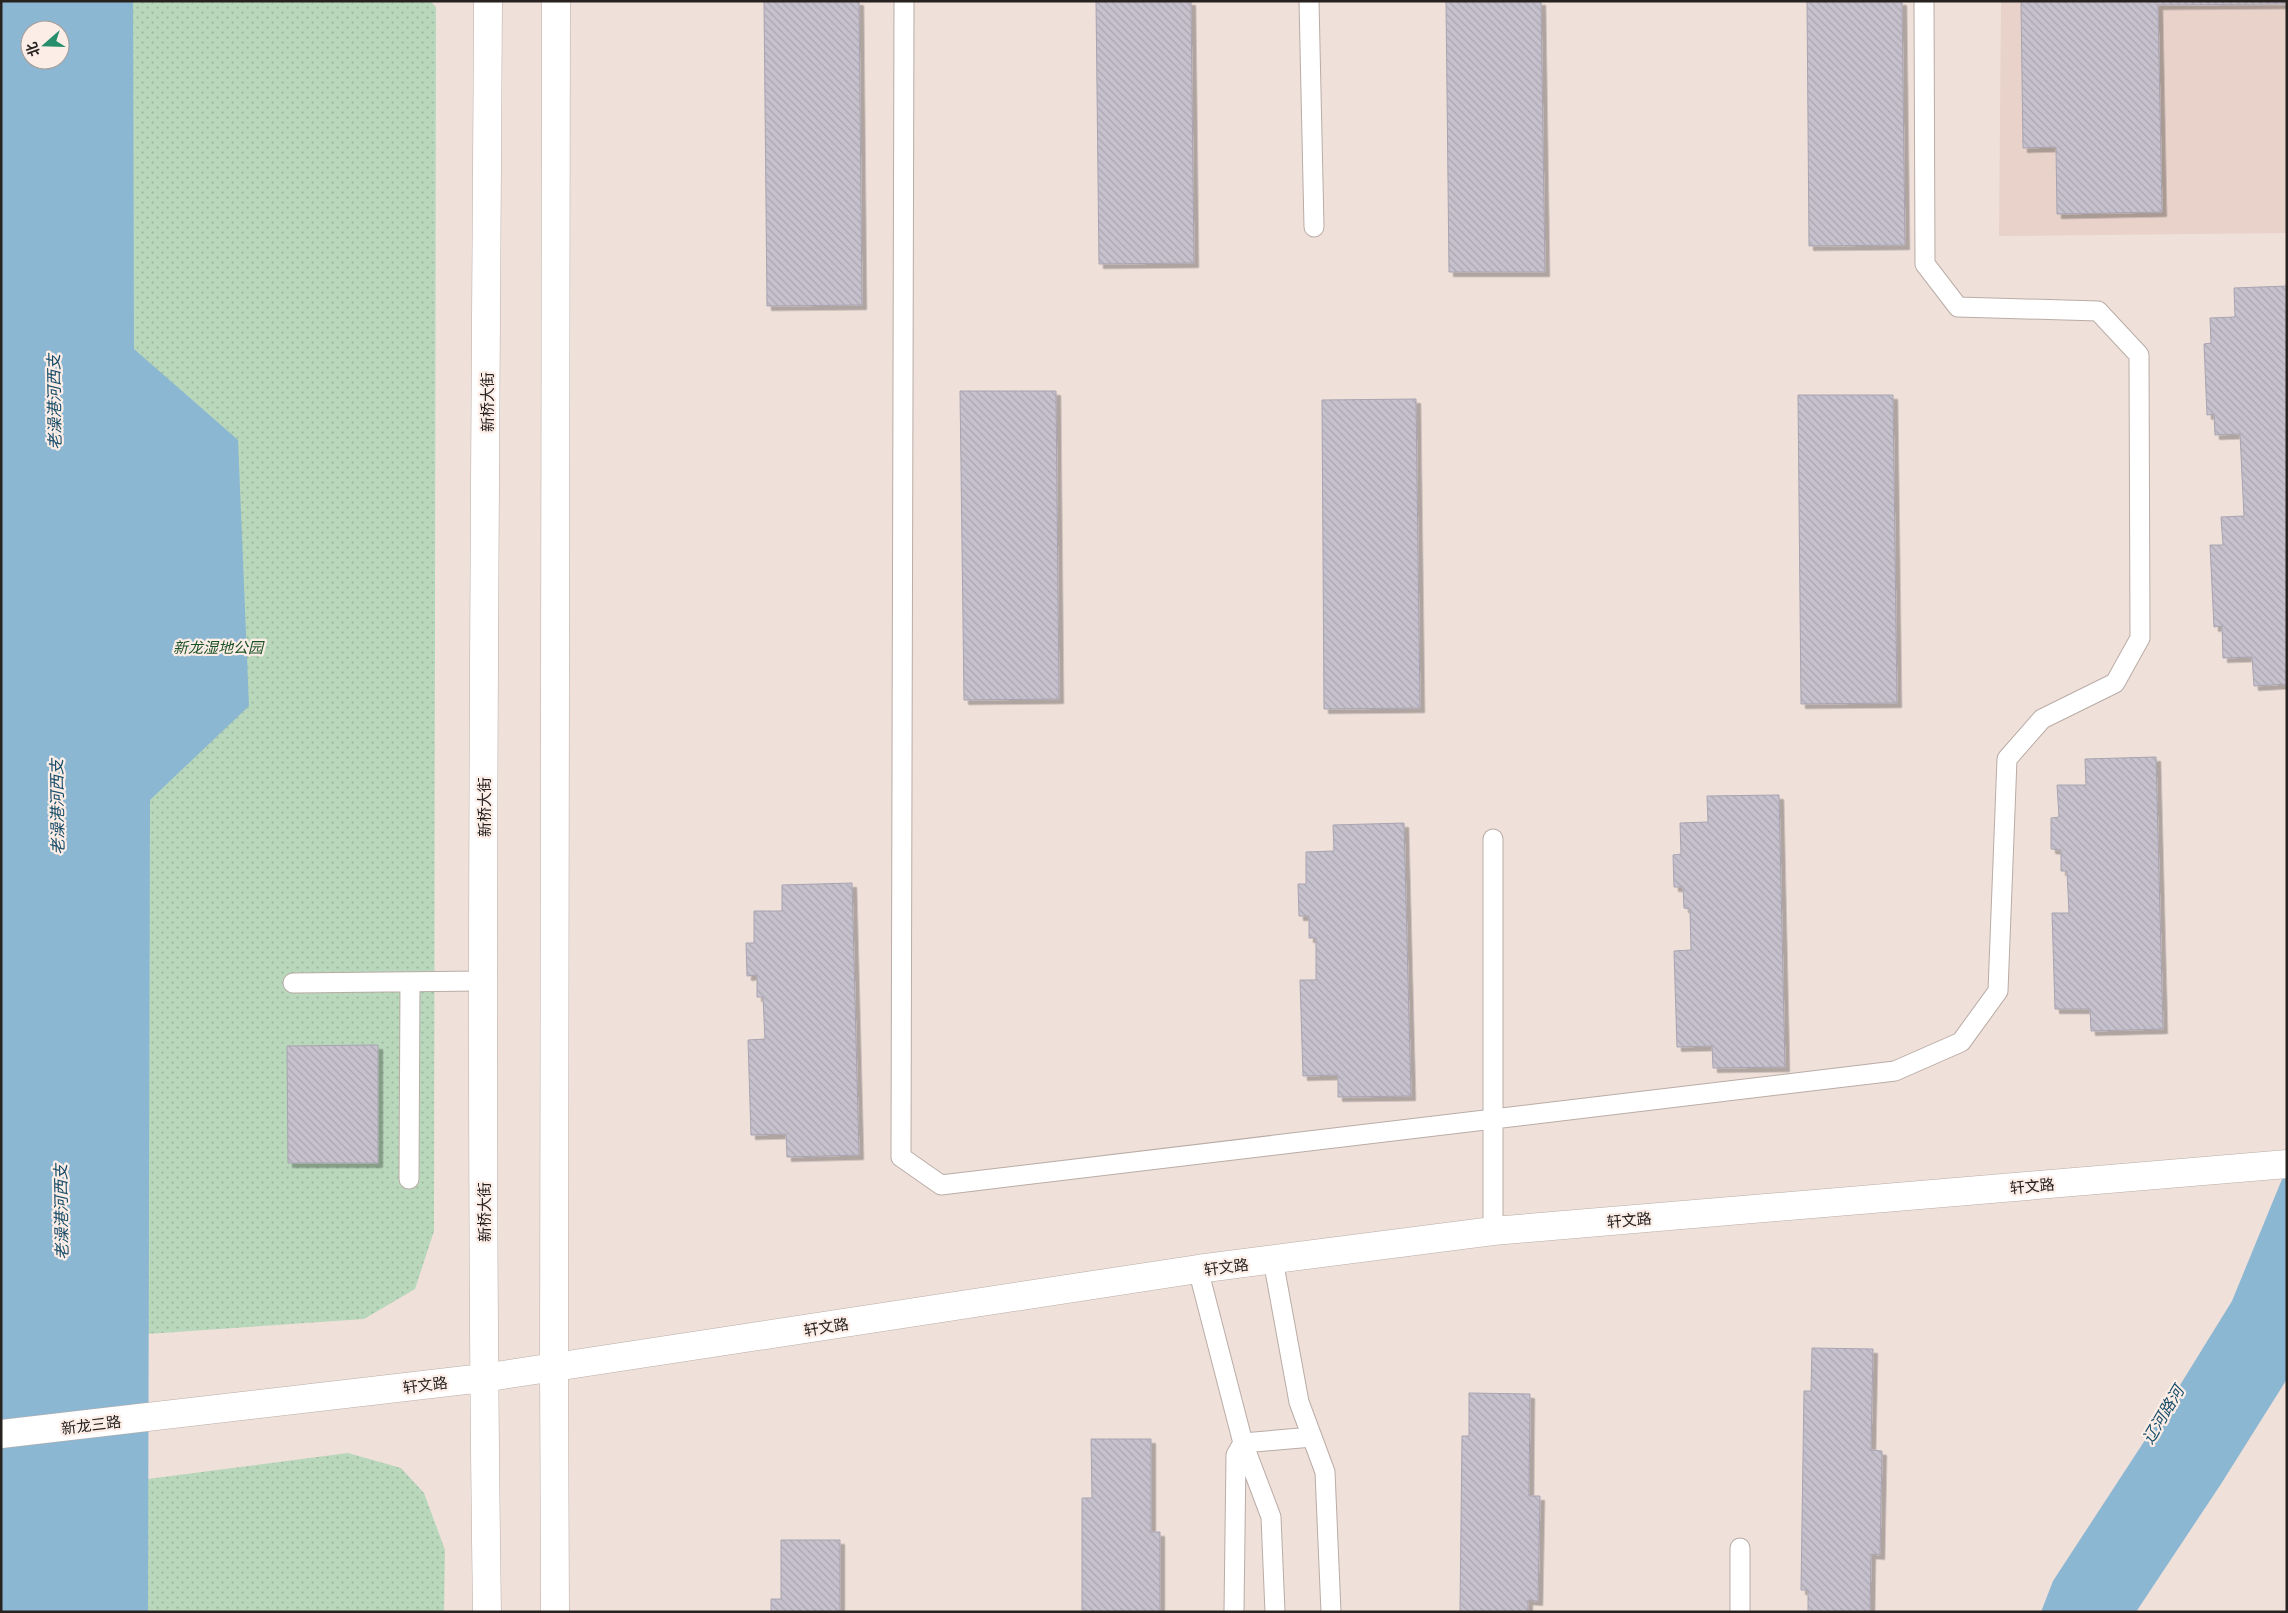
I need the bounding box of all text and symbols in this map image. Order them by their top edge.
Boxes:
north arrow [20,20,70,70]
text: 北 [20,40,44,60]
water label: 老澡港河西支 [40,352,66,450]
street label: 新桥大街 [475,372,498,432]
park label: 新龙湿地公园 [173,635,265,658]
water label: 老澡港河西支 [43,757,69,855]
street label: 新桥大街 [472,777,495,837]
water label: 老澡港河西支 [47,1162,73,1260]
street label: 轩文路 [2009,1172,2055,1198]
street label: 新桥大街 [472,1182,495,1242]
street label: 轩文路 [1606,1206,1652,1232]
street label: 轩文路 [1202,1252,1250,1280]
street label: 轩文路 [802,1311,850,1341]
street label: 轩文路 [401,1370,449,1398]
water label: 辽河路河 [2135,1378,2190,1448]
street label: 新龙三路 [60,1409,122,1439]

